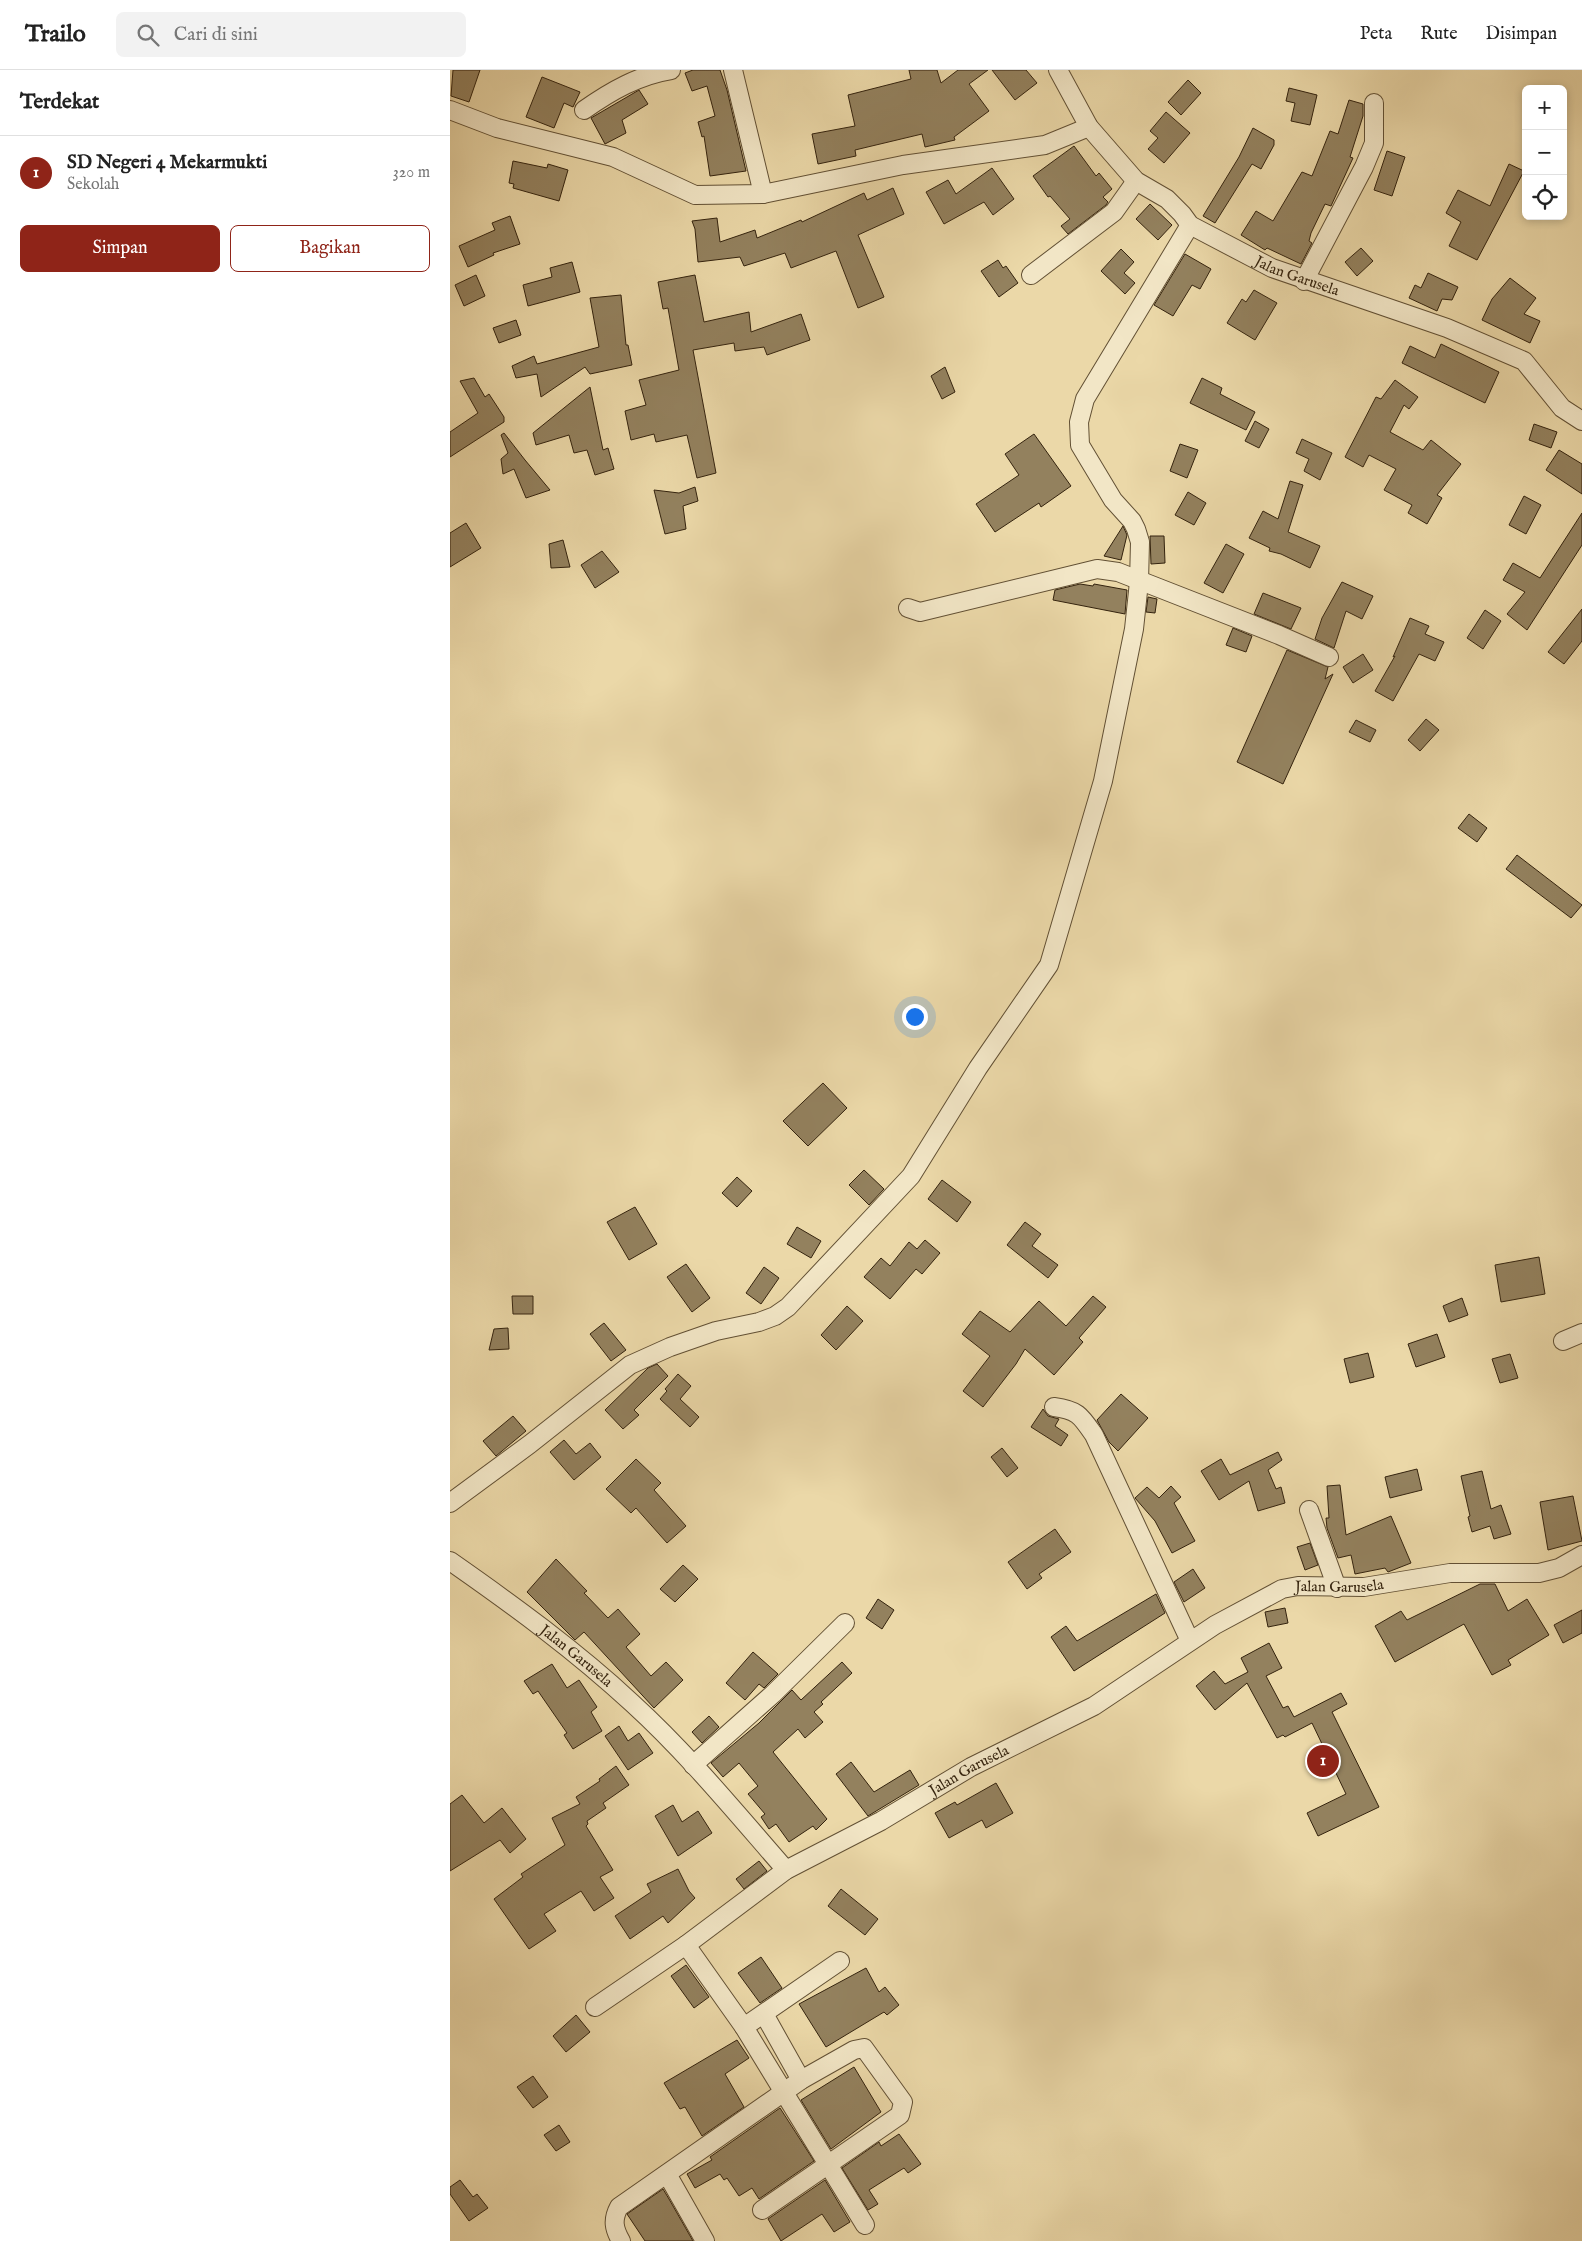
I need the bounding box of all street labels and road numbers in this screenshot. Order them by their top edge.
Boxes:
street label: Jalan Garusela [1250,250,1342,300]
street label: Jalan Garusela [1293,1574,1385,1597]
street label: Jalan Garusela [535,1619,617,1691]
street label: Jalan Garusela [924,1740,1012,1801]

